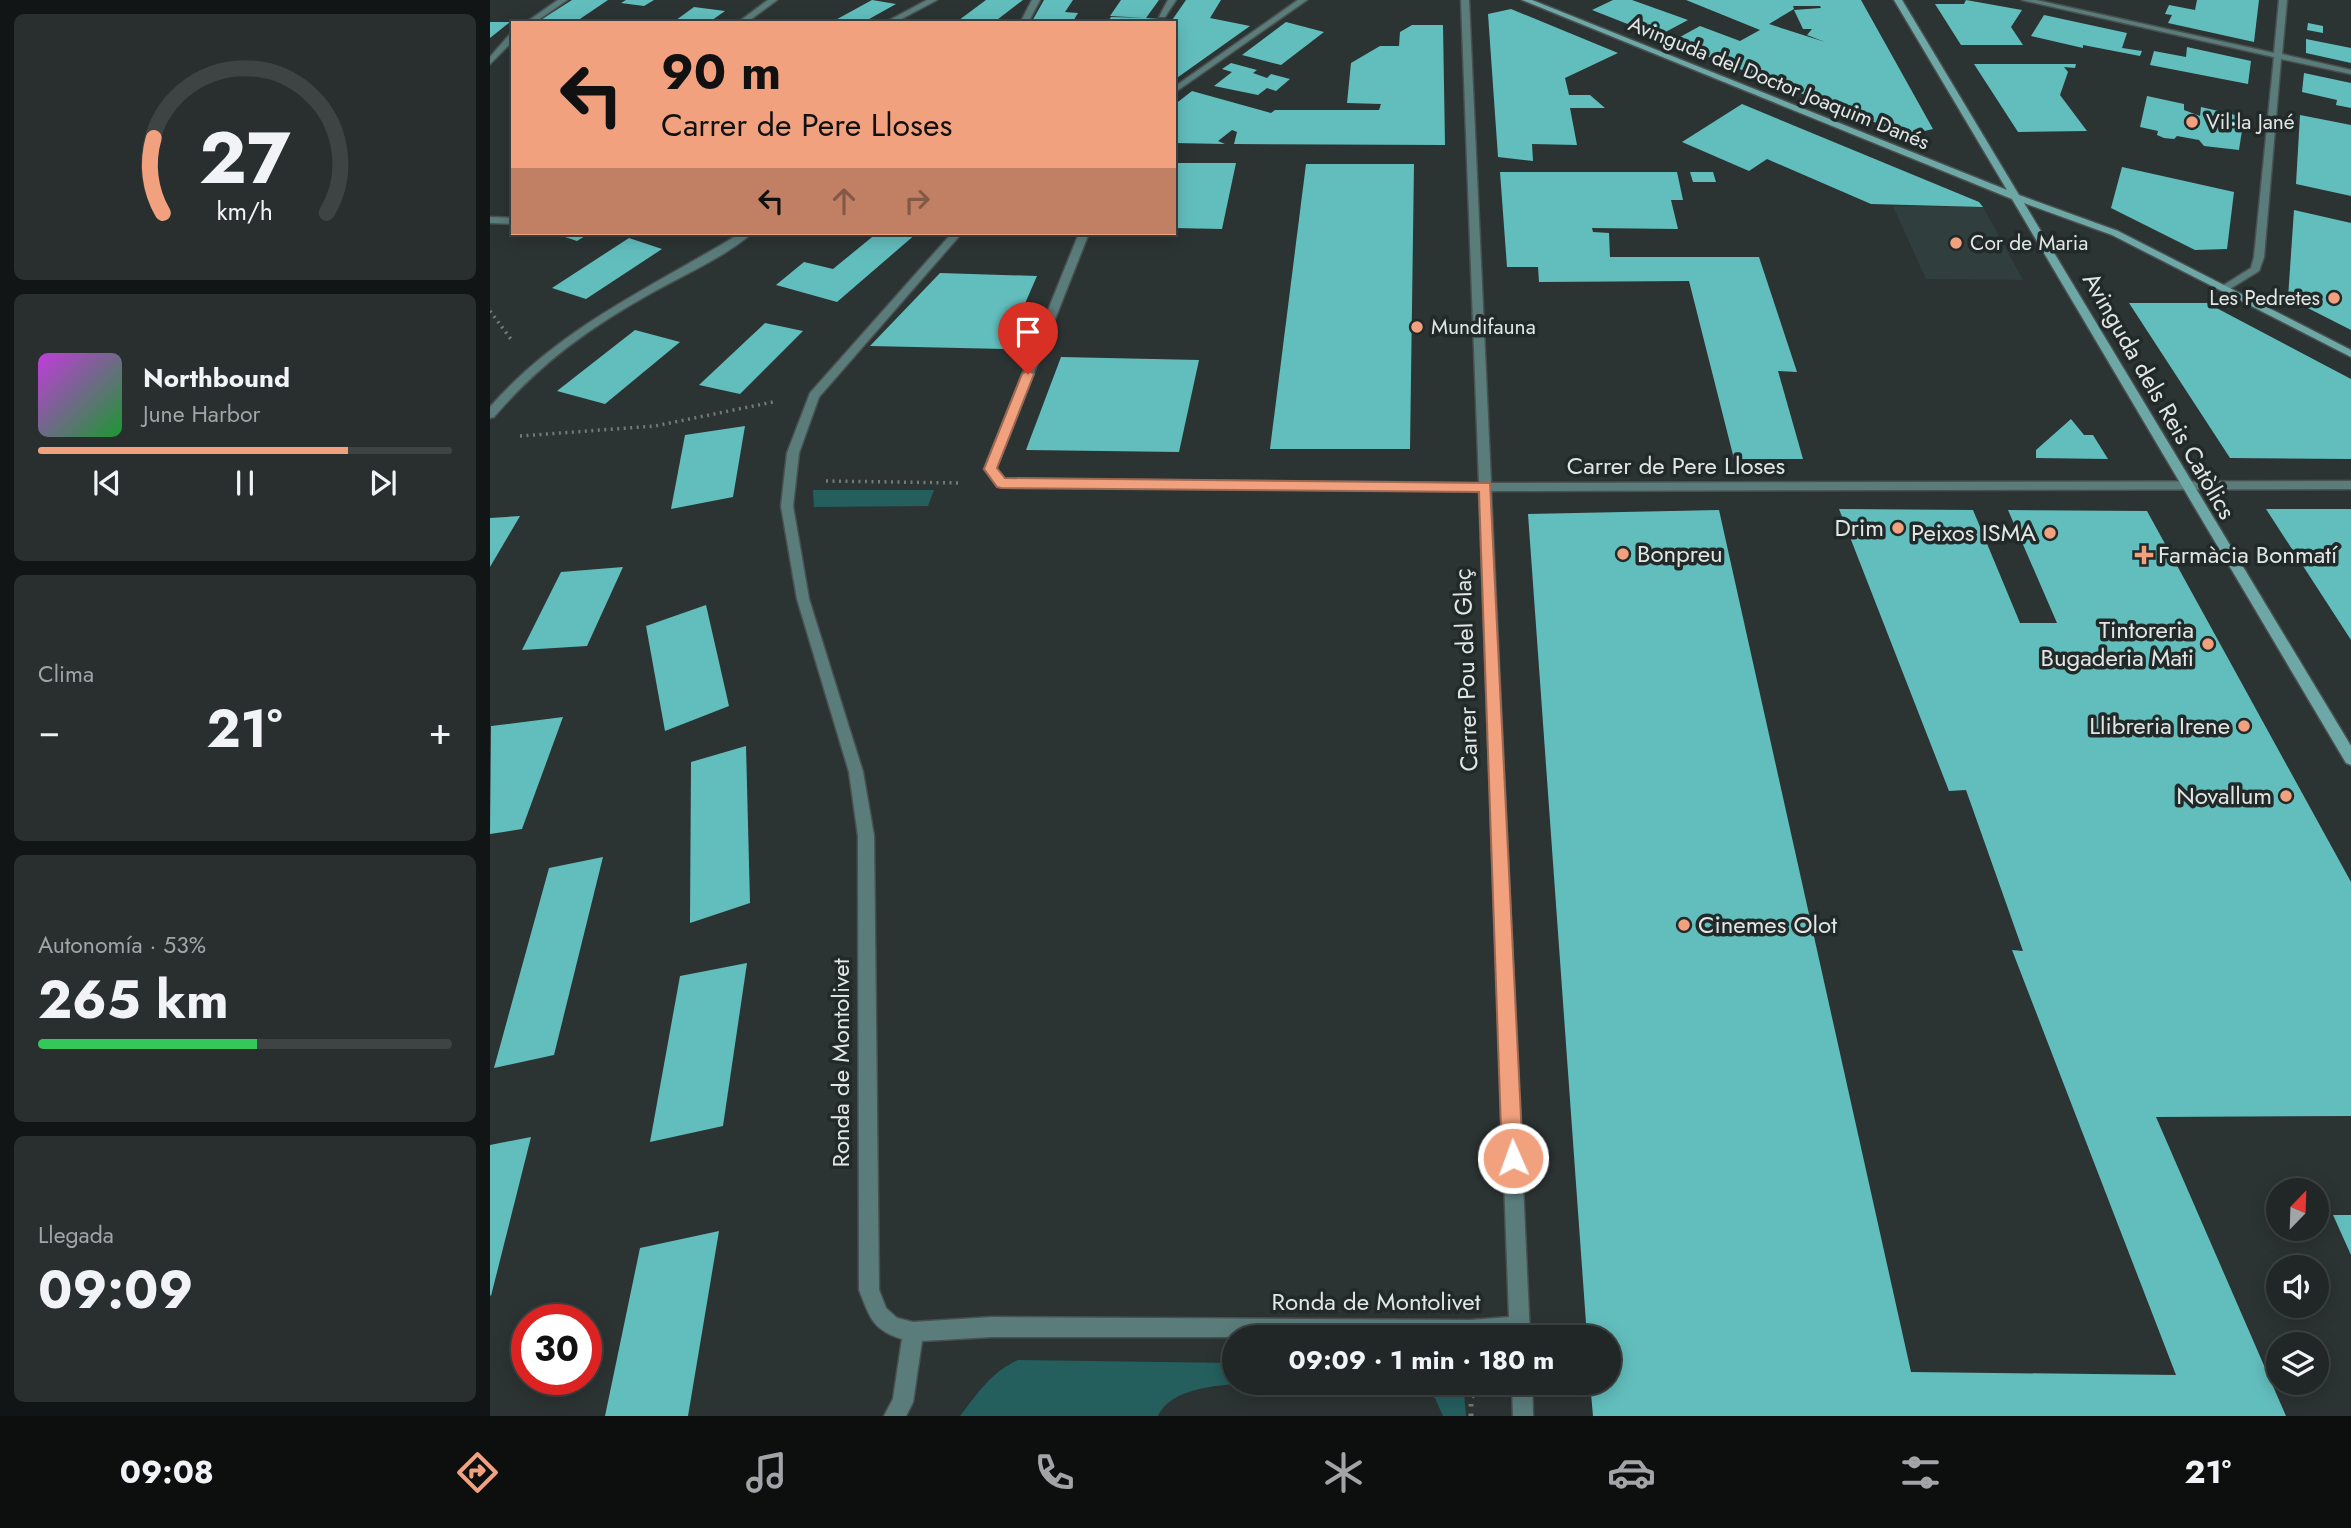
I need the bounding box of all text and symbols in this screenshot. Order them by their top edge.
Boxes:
street label: Avinguda del Doctor Joaquim Danés [1624,9,1934,157]
text: 90 m [661,37,781,107]
icon: left [546,49,637,140]
text: Carrer de Pere Lloses [661,102,952,148]
text: 27 [199,106,291,211]
place label: Vil·la Jané [2206,107,2295,137]
marker: Vil·la Jané [2184,114,2200,130]
icon: left [752,182,790,220]
icon: ahead [825,182,863,220]
icon: right [898,182,936,220]
text: km/h [217,193,273,229]
place label: Cor de Maria [1970,228,2088,258]
marker: Cor de Maria [1948,235,1964,251]
street label: Avinguda dels Reis Catòlics [2074,266,2245,526]
place label: Les Pedretes [2209,283,2320,313]
marker: Les Pedretes [2326,290,2342,306]
pin [998,302,1058,374]
place label: Mundifauna [1431,312,1536,342]
icon: arrive [1009,313,1047,351]
marker: Mundifauna [1409,319,1425,335]
text: Northbound [143,359,290,397]
text: June Harbor [143,397,260,431]
street label: Carrer de Pere Lloses [1567,448,1785,483]
icon: previous [88,464,126,502]
icon: pause [226,464,264,502]
icon: next [364,464,402,502]
place label: Drim [1834,510,1884,545]
place label: Peixos ISMA [1911,515,2036,550]
marker: Drim [1890,520,1906,536]
marker: Peixos ISMA [2042,525,2058,541]
place label: Bonpreu [1637,536,1723,571]
place label: Farmàcia Bonmatí [2158,537,2338,572]
marker: Bonpreu [1615,546,1631,562]
marker: Farmàcia Bonmatí [2136,547,2152,563]
street label: Carrer Pou del Glaç [1444,568,1487,772]
place label: Tintoreria Bugaderia Mati [2041,612,2194,675]
marker: Tintoreria Bugaderia Mati [2200,636,2216,652]
text: Clima [38,657,94,691]
text: 21° [207,691,283,767]
text: − [38,703,60,758]
text: + [429,703,452,758]
place label: Llibreria Irene [2089,708,2230,743]
marker: Llibreria Irene [2236,718,2252,734]
place label: Novallum [2176,778,2272,813]
marker: Novallum [2278,788,2294,804]
place label: Cinemes Olot [1698,907,1837,942]
marker: Cinemes Olot [1676,917,1692,933]
text: Autonomía · 53% [38,928,206,962]
street label: Ronda de Montolivet [823,958,858,1167]
text: 265 km [38,962,229,1038]
position arrow [1476,1121,1550,1195]
north arrow [2266,1178,2329,1241]
map controls [2266,1178,2329,1395]
text: Llegada [38,1218,114,1252]
text: 09:09 [38,1252,193,1328]
button: sound [2266,1255,2329,1318]
street label: Ronda de Montolivet [1272,1284,1481,1319]
speed limit sign: 30 [511,1304,602,1395]
button: layers [2266,1332,2329,1395]
text: 09:09 · 1 min · 180 m [1289,1341,1554,1379]
icon: directions [453,1448,502,1497]
icon: music [742,1448,791,1497]
icon: phone [1030,1448,1079,1497]
icon: climate [1319,1448,1368,1497]
icon: car [1607,1448,1656,1497]
icon: filters [1896,1448,1945,1497]
text: 09:08 [120,1449,214,1495]
text: 21° [2184,1449,2231,1495]

